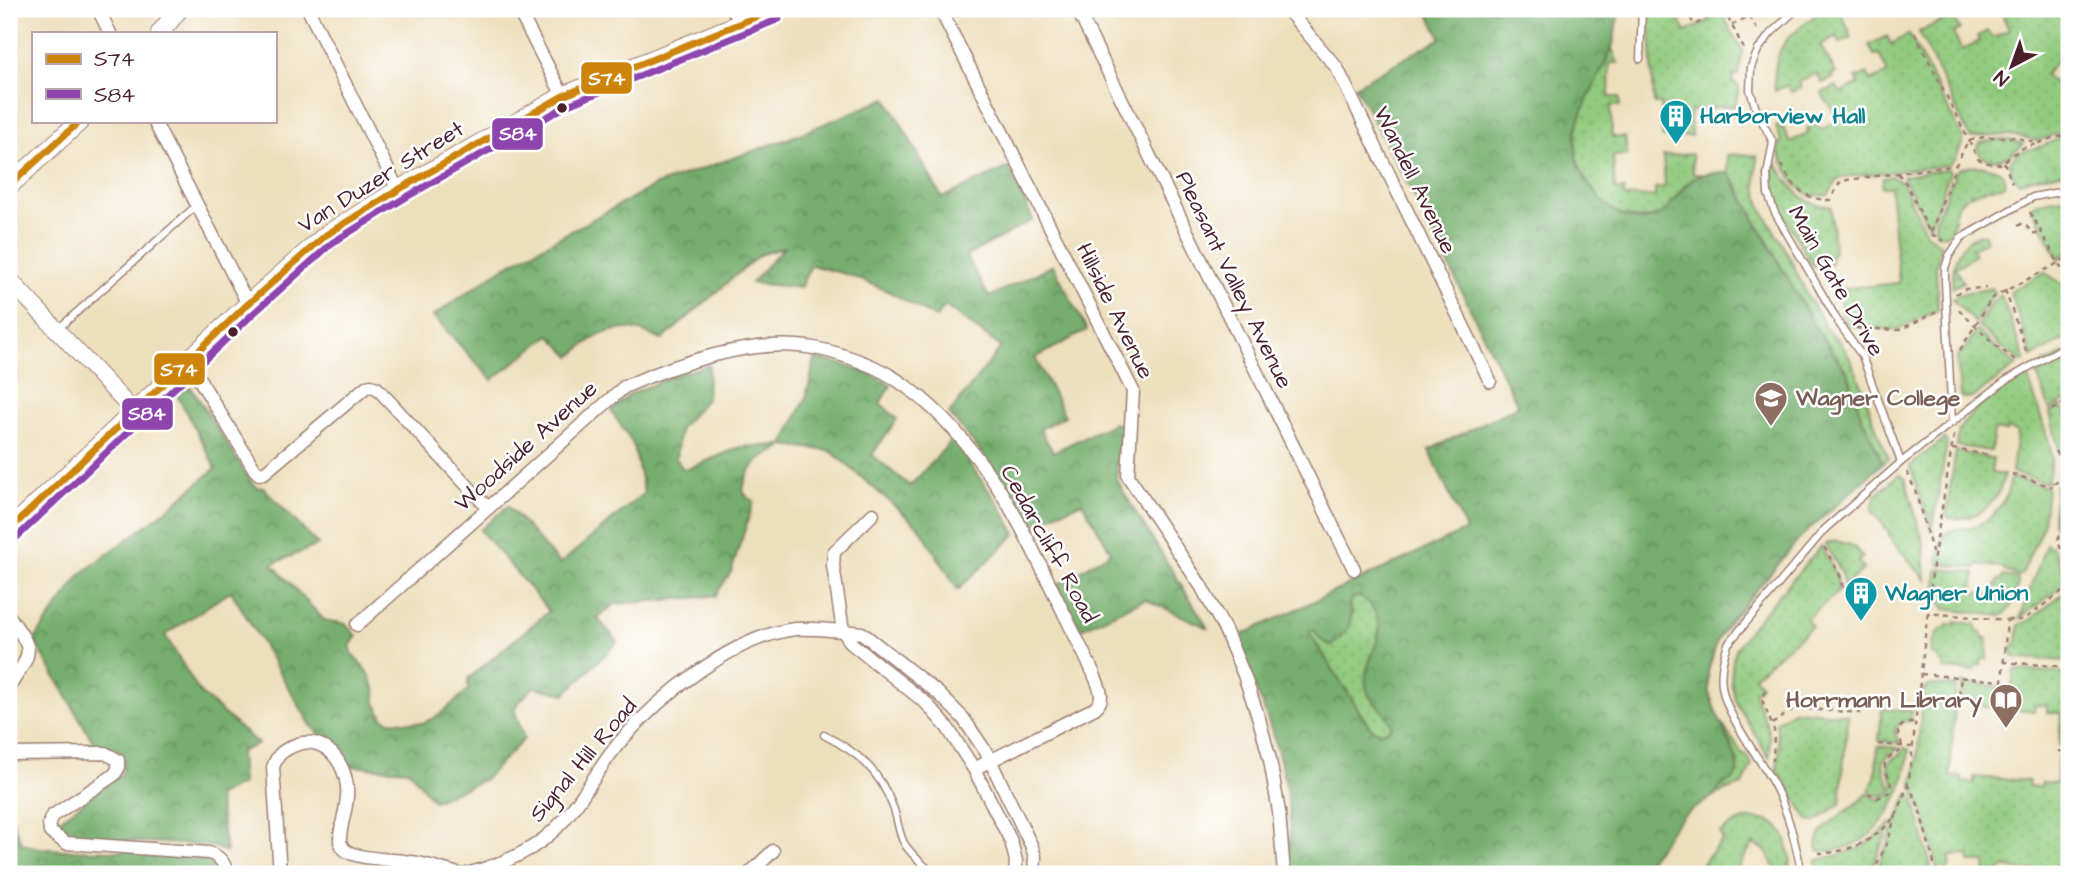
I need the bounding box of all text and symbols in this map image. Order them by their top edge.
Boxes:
legend [32,32,276,122]
north arrow [1976,32,2046,102]
text: S74 [94,45,135,74]
line badge: S74 [580,61,633,95]
text: N [1988,64,2015,92]
text: S74 [588,66,625,93]
text: S84 [94,81,135,110]
building icon: Harborview Hall [1657,97,1695,146]
place label: Harborview Hall [1700,100,1866,132]
unlabelled marker [555,101,569,115]
street label: Wandell Avenue [1365,101,1465,259]
street label: Van Duzer Street [292,113,471,241]
line badge: S84 [491,117,544,151]
text: S84 [498,121,537,148]
street label: Pleasant Valley Avenue [1167,166,1301,394]
street label: Main Gate Drive [1780,200,1892,362]
street label: Hillside Avenue [1068,238,1162,384]
unlabelled marker [226,325,240,339]
line badge: S74 [153,352,206,386]
text: S74 [160,357,197,384]
street label: Woodside Avenue [447,373,605,519]
school or university icon: Wagner College [1752,379,1790,428]
place label: Wagner College [1795,382,1961,415]
line badge: S84 [121,397,174,431]
text: S84 [127,401,166,428]
street label: Cedarcliff Road [992,459,1106,629]
building icon: Wagner Union [1842,574,1880,623]
place label: Wagner Union [1884,577,2029,610]
library icon: Horrmann Library [1987,681,2025,730]
place label: Horrmann Library [1786,684,1982,718]
street label: Signal Hill Road [522,691,645,829]

